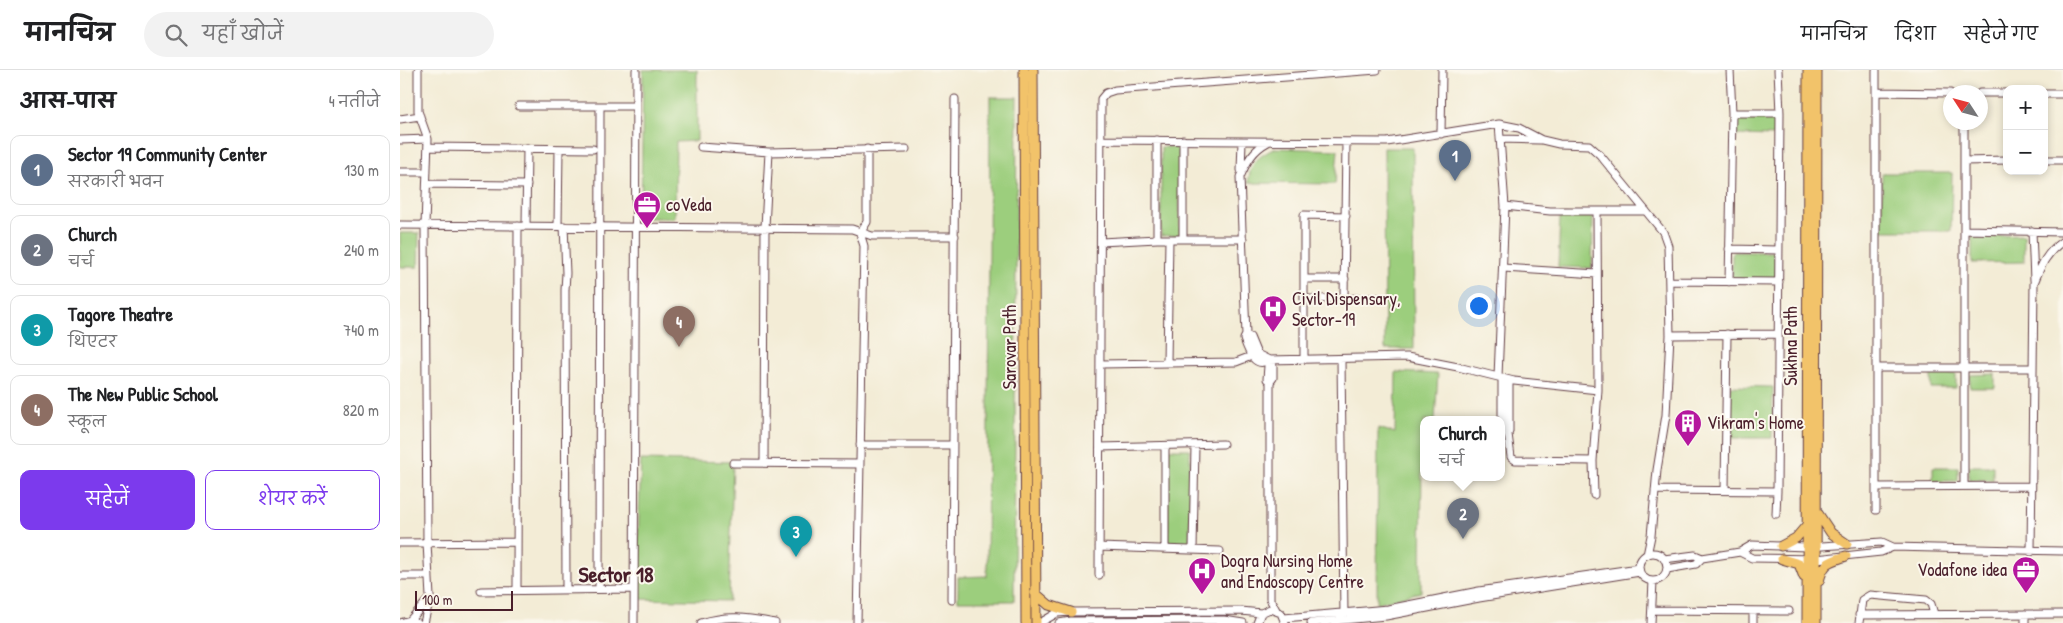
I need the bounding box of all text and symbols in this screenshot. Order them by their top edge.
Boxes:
search box [144,12,494,57]
text: मानचित्र [25,16,114,48]
text: यहाँ खोजें [202,20,284,46]
icon: search [162,21,190,49]
text: मानचित्र [1801,21,1867,46]
text: दिशा [1895,21,1936,46]
text: सहेजे गए [1964,21,2038,46]
north arrow [1943,85,1988,130]
map controls [2003,85,2048,175]
button: + [2003,85,2048,130]
text: आस-पास [20,86,116,115]
text: 4 नतीजे [329,90,380,112]
button: − [2003,130,2048,175]
pin: 1 [1439,140,1471,181]
text: Sector 19 Community Center [68,141,267,167]
text: 1 [34,159,40,181]
text: 130 m [344,159,379,181]
text: सरकारी भवन [68,170,163,192]
office icon: coVeda [632,190,662,229]
place label: coVeda [666,192,712,217]
text: Church [68,221,117,247]
text: 2 [33,239,41,261]
text: 240 m [344,239,379,261]
text: चर्च [68,250,94,272]
place label: Civil Dispensary, Sector-19 [1292,286,1401,332]
your location [1466,293,1492,319]
hospital icon: Civil Dispensary, Sector-19 [1258,294,1288,333]
text: Tagore Theatre [68,301,173,327]
street label: Sarovar Path [997,304,1022,389]
pin: 4 [663,306,695,347]
street label: Sukhna Path [1778,306,1803,386]
text: 3 [33,319,41,341]
text: 740 m [343,319,379,341]
text: थिएटर [68,330,117,352]
text: The New Public School [68,381,218,407]
text: 4 [34,399,40,421]
text: 820 m [343,399,379,421]
building icon: Vikram's Home [1673,408,1703,447]
text: स्कूल [68,410,106,432]
place label: Vikram's Home [1707,410,1804,435]
popup [1420,416,1505,481]
text: Church [1438,420,1487,446]
text: चर्च [1438,449,1464,471]
button: सहेजें [20,470,195,530]
button: शेयर करें [205,470,380,530]
pin: 2 [1447,498,1479,539]
pin: 3 [780,516,812,557]
place label: Dogra Nursing Home and Endoscopy Centre [1221,548,1364,594]
office icon: Vodafone idea [2011,555,2041,594]
hospital icon: Dogra Nursing Home and Endoscopy Centre [1187,556,1217,595]
place label: Vodafone idea [1917,557,2007,582]
district label: Sector 18 [579,559,654,589]
scale bar [415,588,512,611]
text: 100 m [422,590,452,609]

